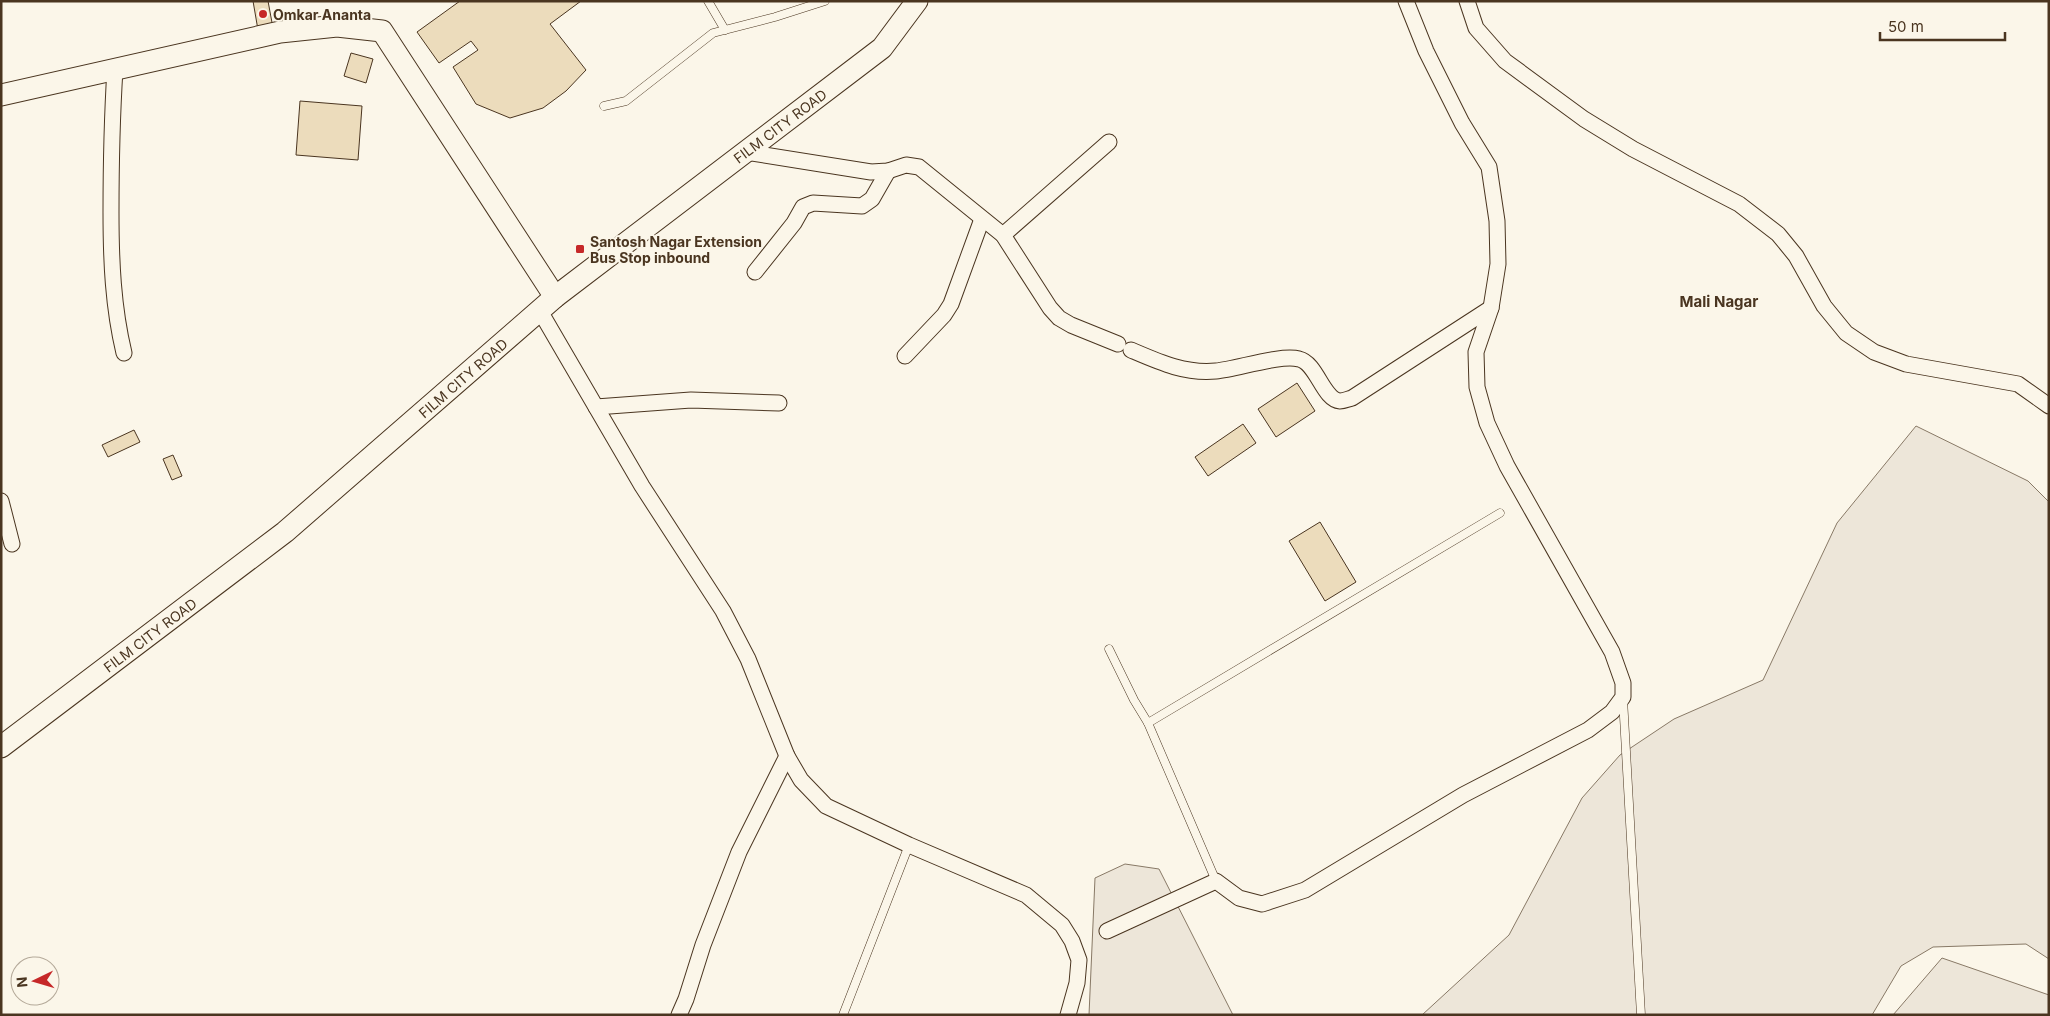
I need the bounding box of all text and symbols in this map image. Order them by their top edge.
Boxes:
place label: Omkar Ananta [273,6,371,23]
marker: Omkar Ananta [257,8,269,20]
scale bar [1880,10,2005,42]
text: 50 m [1888,17,1924,36]
street label: FILM CITY ROAD [730,85,830,167]
place label: Santosh Nagar Extension Bus Stop inbound [590,233,762,266]
marker: Santosh Nagar Extension Bus Stop inbound [574,243,586,255]
district label: Mali Nagar [1680,292,1758,311]
street label: FILM CITY ROAD [415,335,511,421]
street label: FILM CITY ROAD [100,594,200,676]
north arrow [10,956,60,1006]
text: N [13,976,30,988]

